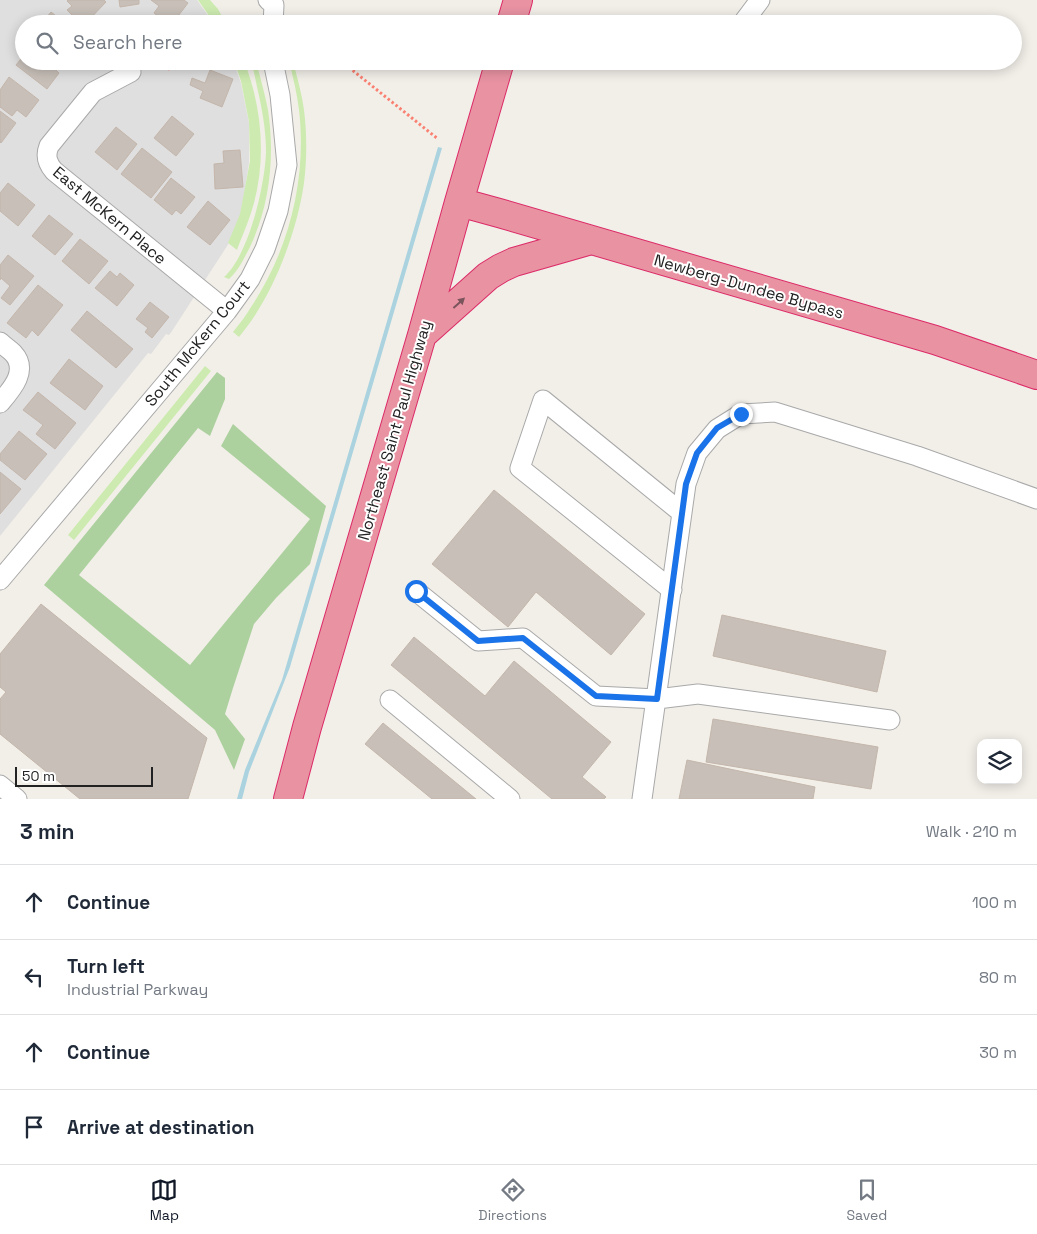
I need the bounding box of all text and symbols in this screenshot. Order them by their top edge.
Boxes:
search box [15,15,1022,70]
icon: search [33,29,61,57]
text: Search here [73,30,183,55]
street label: East McKern Place [49,162,171,269]
street label: Newberg-Dundee Bypass [652,249,846,324]
street label: South McKern Court [140,276,255,411]
one-way arrow [452,297,464,309]
street label: Northeast Saint Paul Highway [353,318,436,543]
route end [730,403,753,426]
route start [405,580,428,603]
map controls [977,739,1022,784]
button: layers [977,739,1022,784]
scale bar [15,764,152,787]
text: 50 m [22,767,55,785]
text: 3 min [20,818,75,845]
text: Walk · 210 m [926,821,1017,842]
icon: ahead [20,888,48,916]
text: Continue [67,890,150,915]
text: 100 m [972,892,1017,913]
text: Turn left [67,954,145,979]
icon: left [20,963,48,991]
text: 80 m [979,967,1017,988]
text: Industrial Parkway [67,979,208,1000]
icon: ahead [20,1038,48,1066]
text: Continue [67,1040,150,1065]
text: 30 m [979,1042,1017,1063]
icon: arrive [20,1113,48,1141]
text: Arrive at destination [67,1115,255,1140]
tab: Map [150,1176,179,1224]
tab: Directions [478,1176,547,1224]
tab: Saved [846,1176,887,1224]

